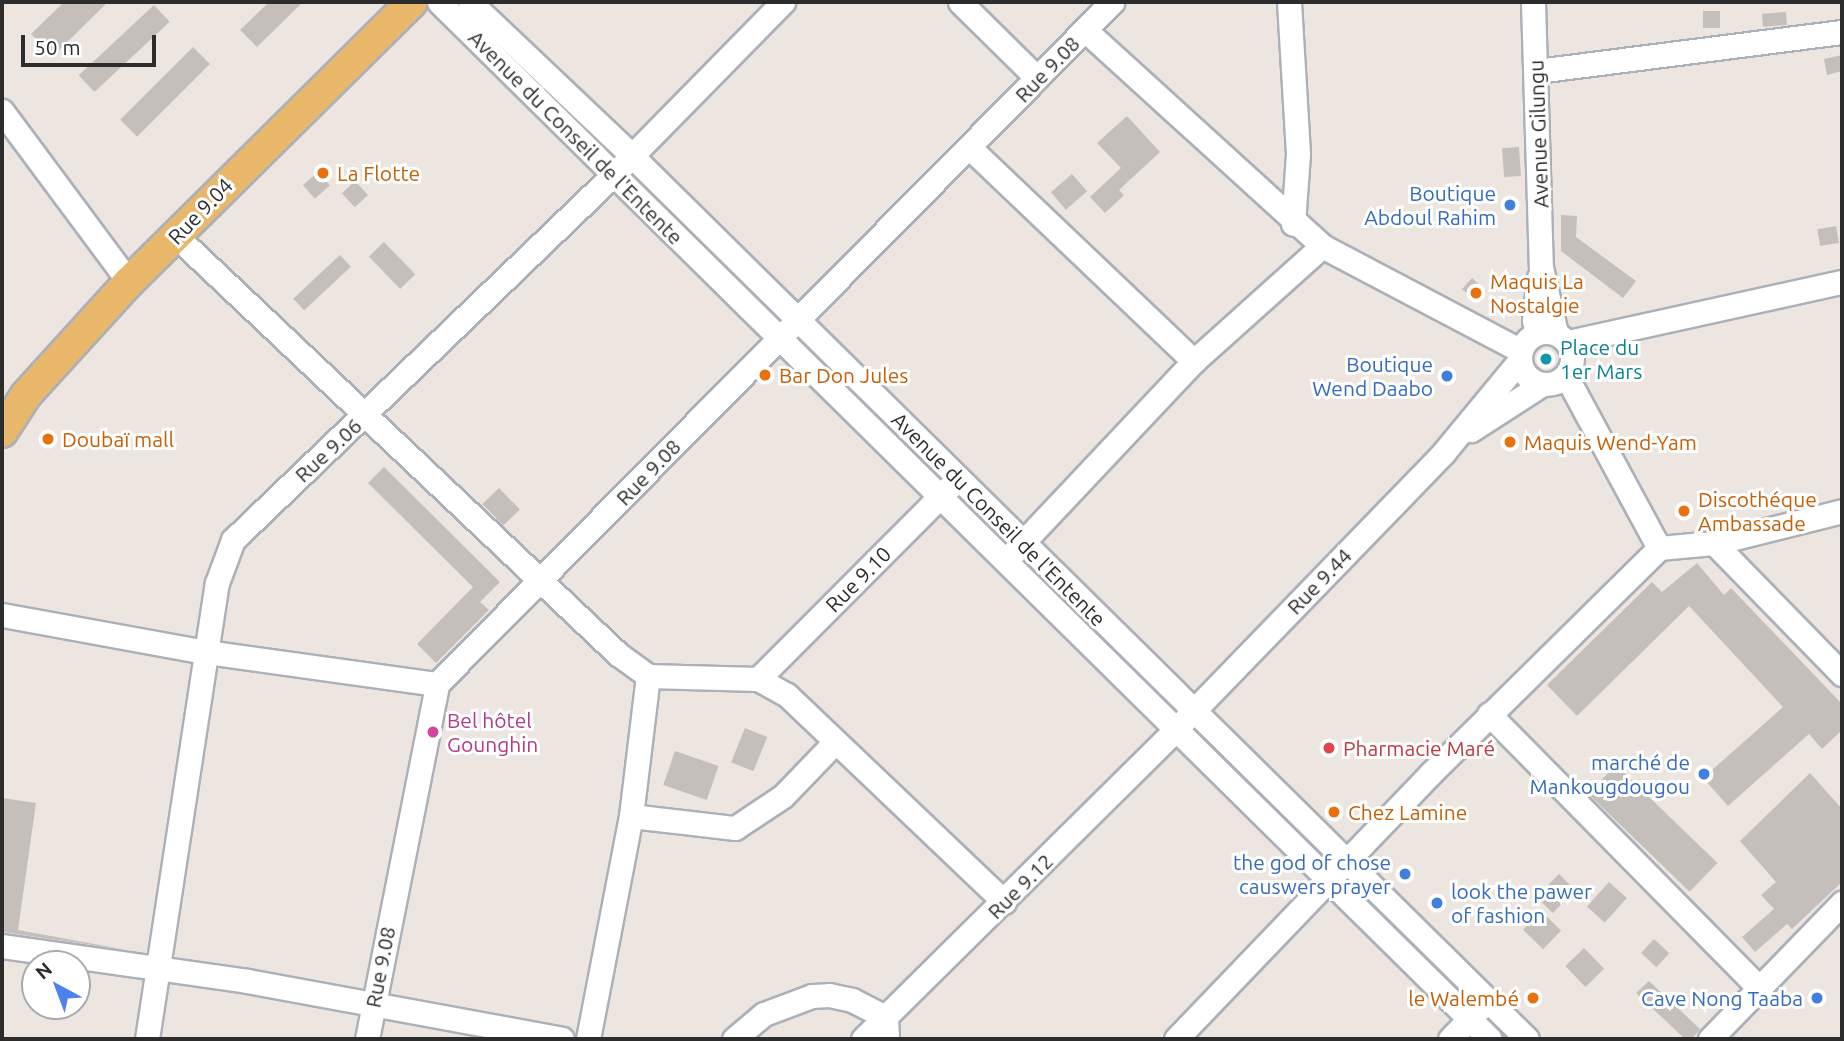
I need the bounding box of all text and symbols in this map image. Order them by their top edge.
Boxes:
scale bar [24,21,159,65]
street label: Avenue du Conseil de l'Entente [464,25,688,249]
street label: Rue 9.08 [1009,31,1085,107]
text: 50 m [34,35,81,59]
street label: Avenue Gilungu [1523,60,1553,208]
place label: La Flotte [337,160,420,186]
marker: La Flotte [315,165,331,181]
street label: Rue 9.04 [162,173,238,249]
place label: Boutique Abdoul Rahim [1364,180,1496,230]
marker: Boutique Abdoul Rahim [1502,197,1518,213]
place label: Maquis La Nostalgie [1490,268,1584,318]
marker: Maquis La Nostalgie [1468,285,1484,301]
place label: Place du 1er Mars [1560,334,1642,384]
place label: Boutique Wend Daabo [1312,351,1433,401]
marker: Place du 1er Mars [1538,351,1554,367]
place label: Bar Don Jules [779,362,908,388]
marker: Bar Don Jules [757,367,773,383]
marker: Boutique Wend Daabo [1439,368,1455,384]
street label: Avenue du Conseil de l'Entente [887,407,1111,631]
street label: Rue 9.06 [289,413,367,487]
place label: Doubaï mall [62,426,174,452]
place label: Maquis Wend-Yam [1524,429,1697,455]
marker: Doubaï mall [40,431,56,447]
street label: Rue 9.08 [610,434,686,510]
marker: Maquis Wend-Yam [1502,434,1518,450]
place label: Discothéque Ambassade [1698,486,1817,536]
marker: Discothéque Ambassade [1676,503,1692,519]
street label: Rue 9.10 [820,541,896,617]
street label: Rue 9.44 [1281,543,1357,619]
place label: Bel hôtel Gounghin [447,707,538,757]
marker: Bel hôtel Gounghin [425,724,441,740]
place label: Pharmacie Maré [1343,735,1495,761]
marker: Pharmacie Maré [1321,740,1337,756]
place label: marché de Mankougdougou [1530,749,1690,799]
marker: marché de Mankougdougou [1696,766,1712,782]
place label: Chez Lamine [1348,799,1467,825]
marker: Chez Lamine [1326,804,1342,820]
street label: Rue 9.12 [982,848,1058,924]
place label: the god of chose causwers prayer [1233,849,1391,899]
marker: the god of chose causwers prayer [1397,866,1413,882]
place label: look the pawer of fashion [1451,878,1592,928]
marker: look the pawer of fashion [1429,895,1445,911]
street label: Rue 9.08 [360,924,400,1010]
north arrow [21,950,91,1020]
text: N [31,958,56,984]
place label: le Walembé [1408,985,1519,1011]
place label: Cave Nong Taaba [1641,985,1803,1011]
marker: le Walembé [1525,990,1541,1006]
marker: Cave Nong Taaba [1809,990,1825,1006]

